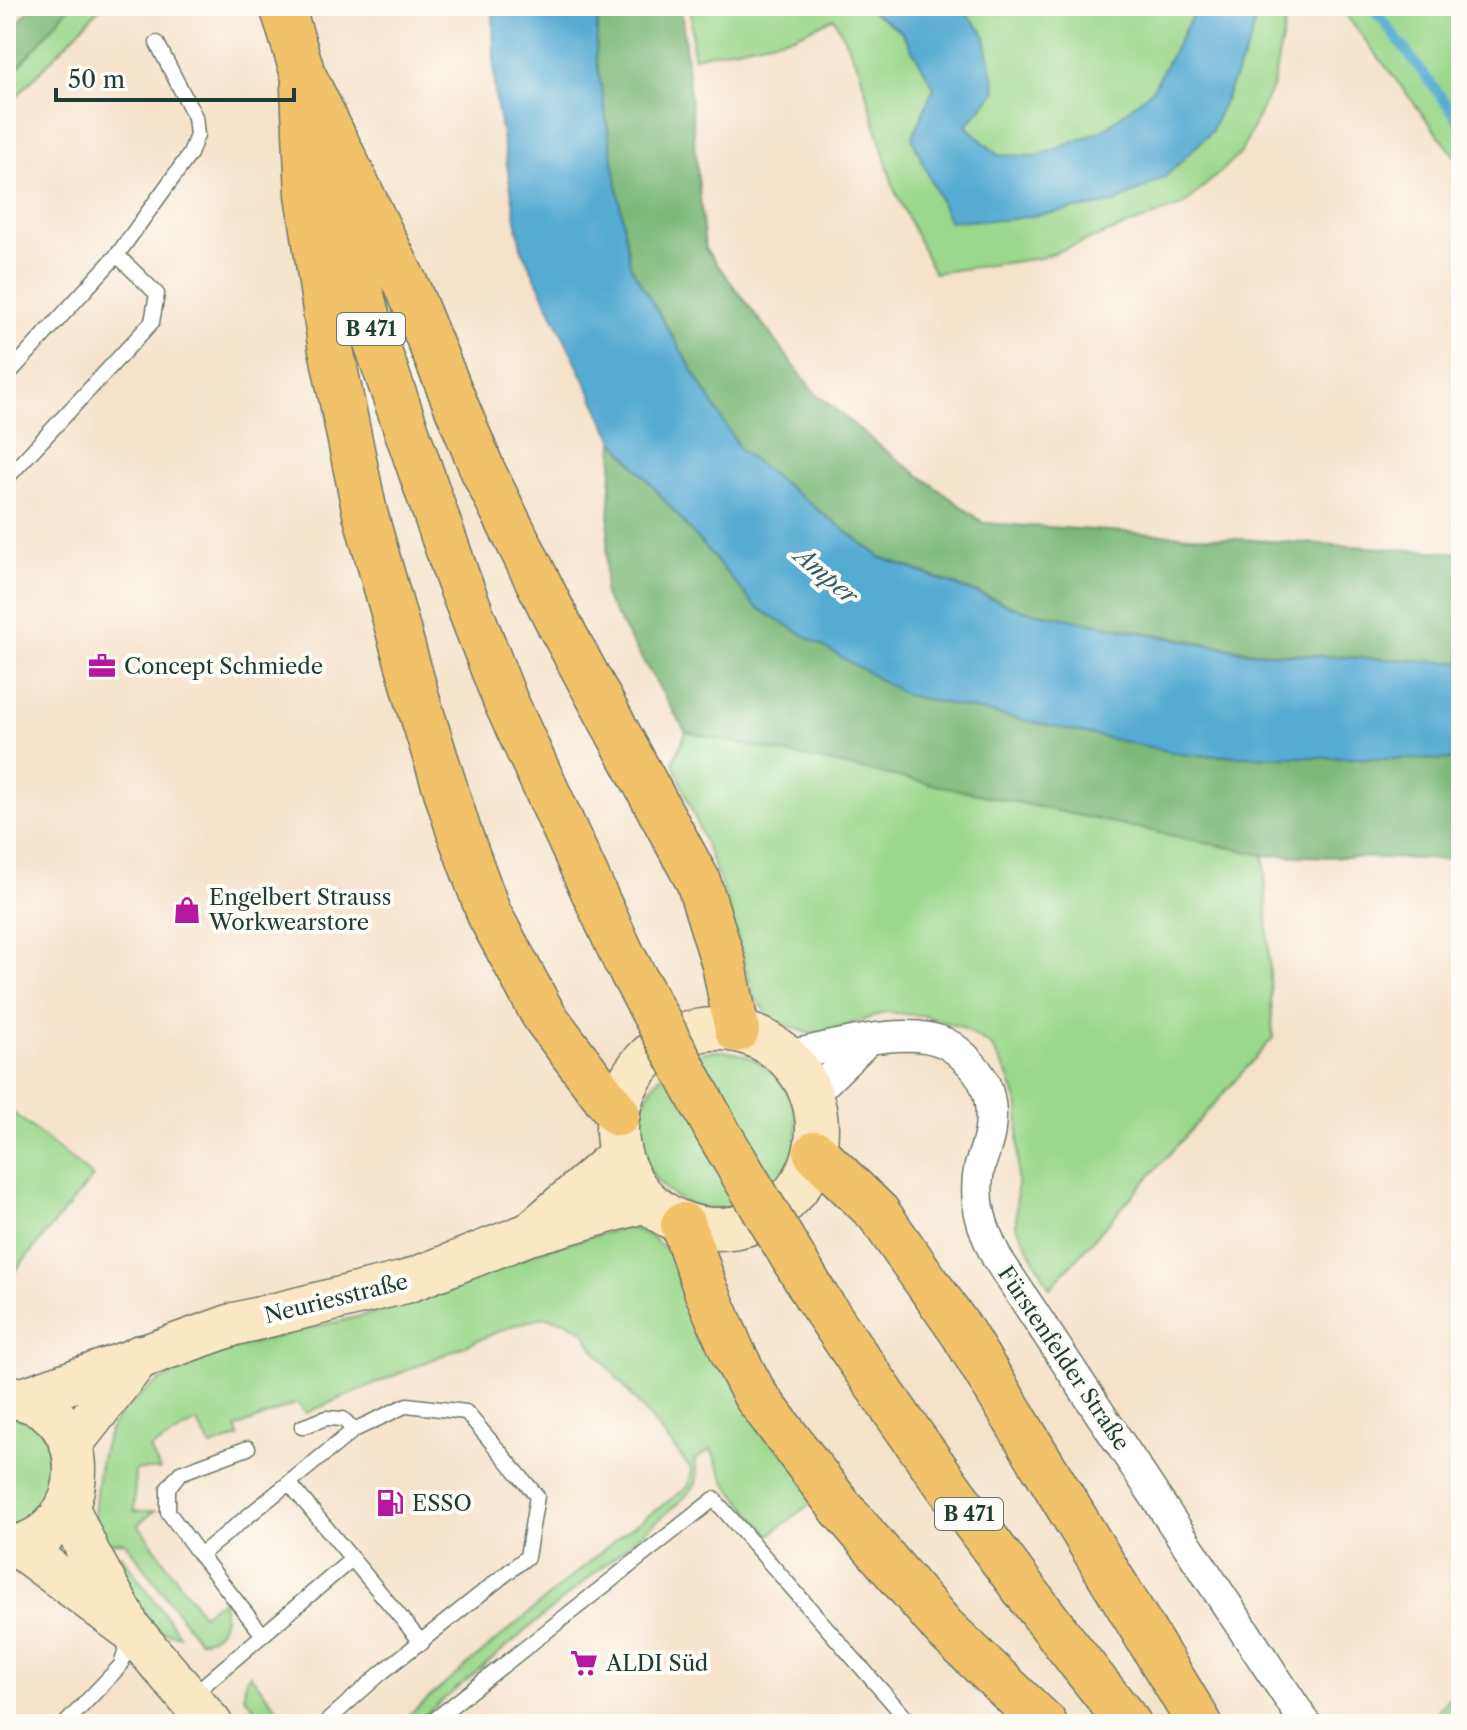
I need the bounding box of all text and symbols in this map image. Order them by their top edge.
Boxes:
scale bar [56,52,294,102]
text: 50 m [68,65,125,94]
road number: B 471 [337,313,405,345]
water label: Amper [786,538,865,611]
office icon: Concept Schmiede [87,651,117,681]
place label: Concept Schmiede [124,653,323,680]
place label: Engelbert Strauss Workwearstore [208,884,391,936]
shop icon: Engelbert Strauss Workwearstore [172,895,202,925]
street label: Fürstenfelder Straße [992,1261,1135,1455]
street label: Neuriesstraße [262,1268,411,1329]
fuel station icon: ESSO [375,1488,405,1518]
place label: ESSO [412,1490,472,1517]
road number: B 471 [935,1498,1003,1530]
supermarket icon: ALDI Süd [569,1648,599,1678]
place label: ALDI Süd [605,1650,708,1677]

